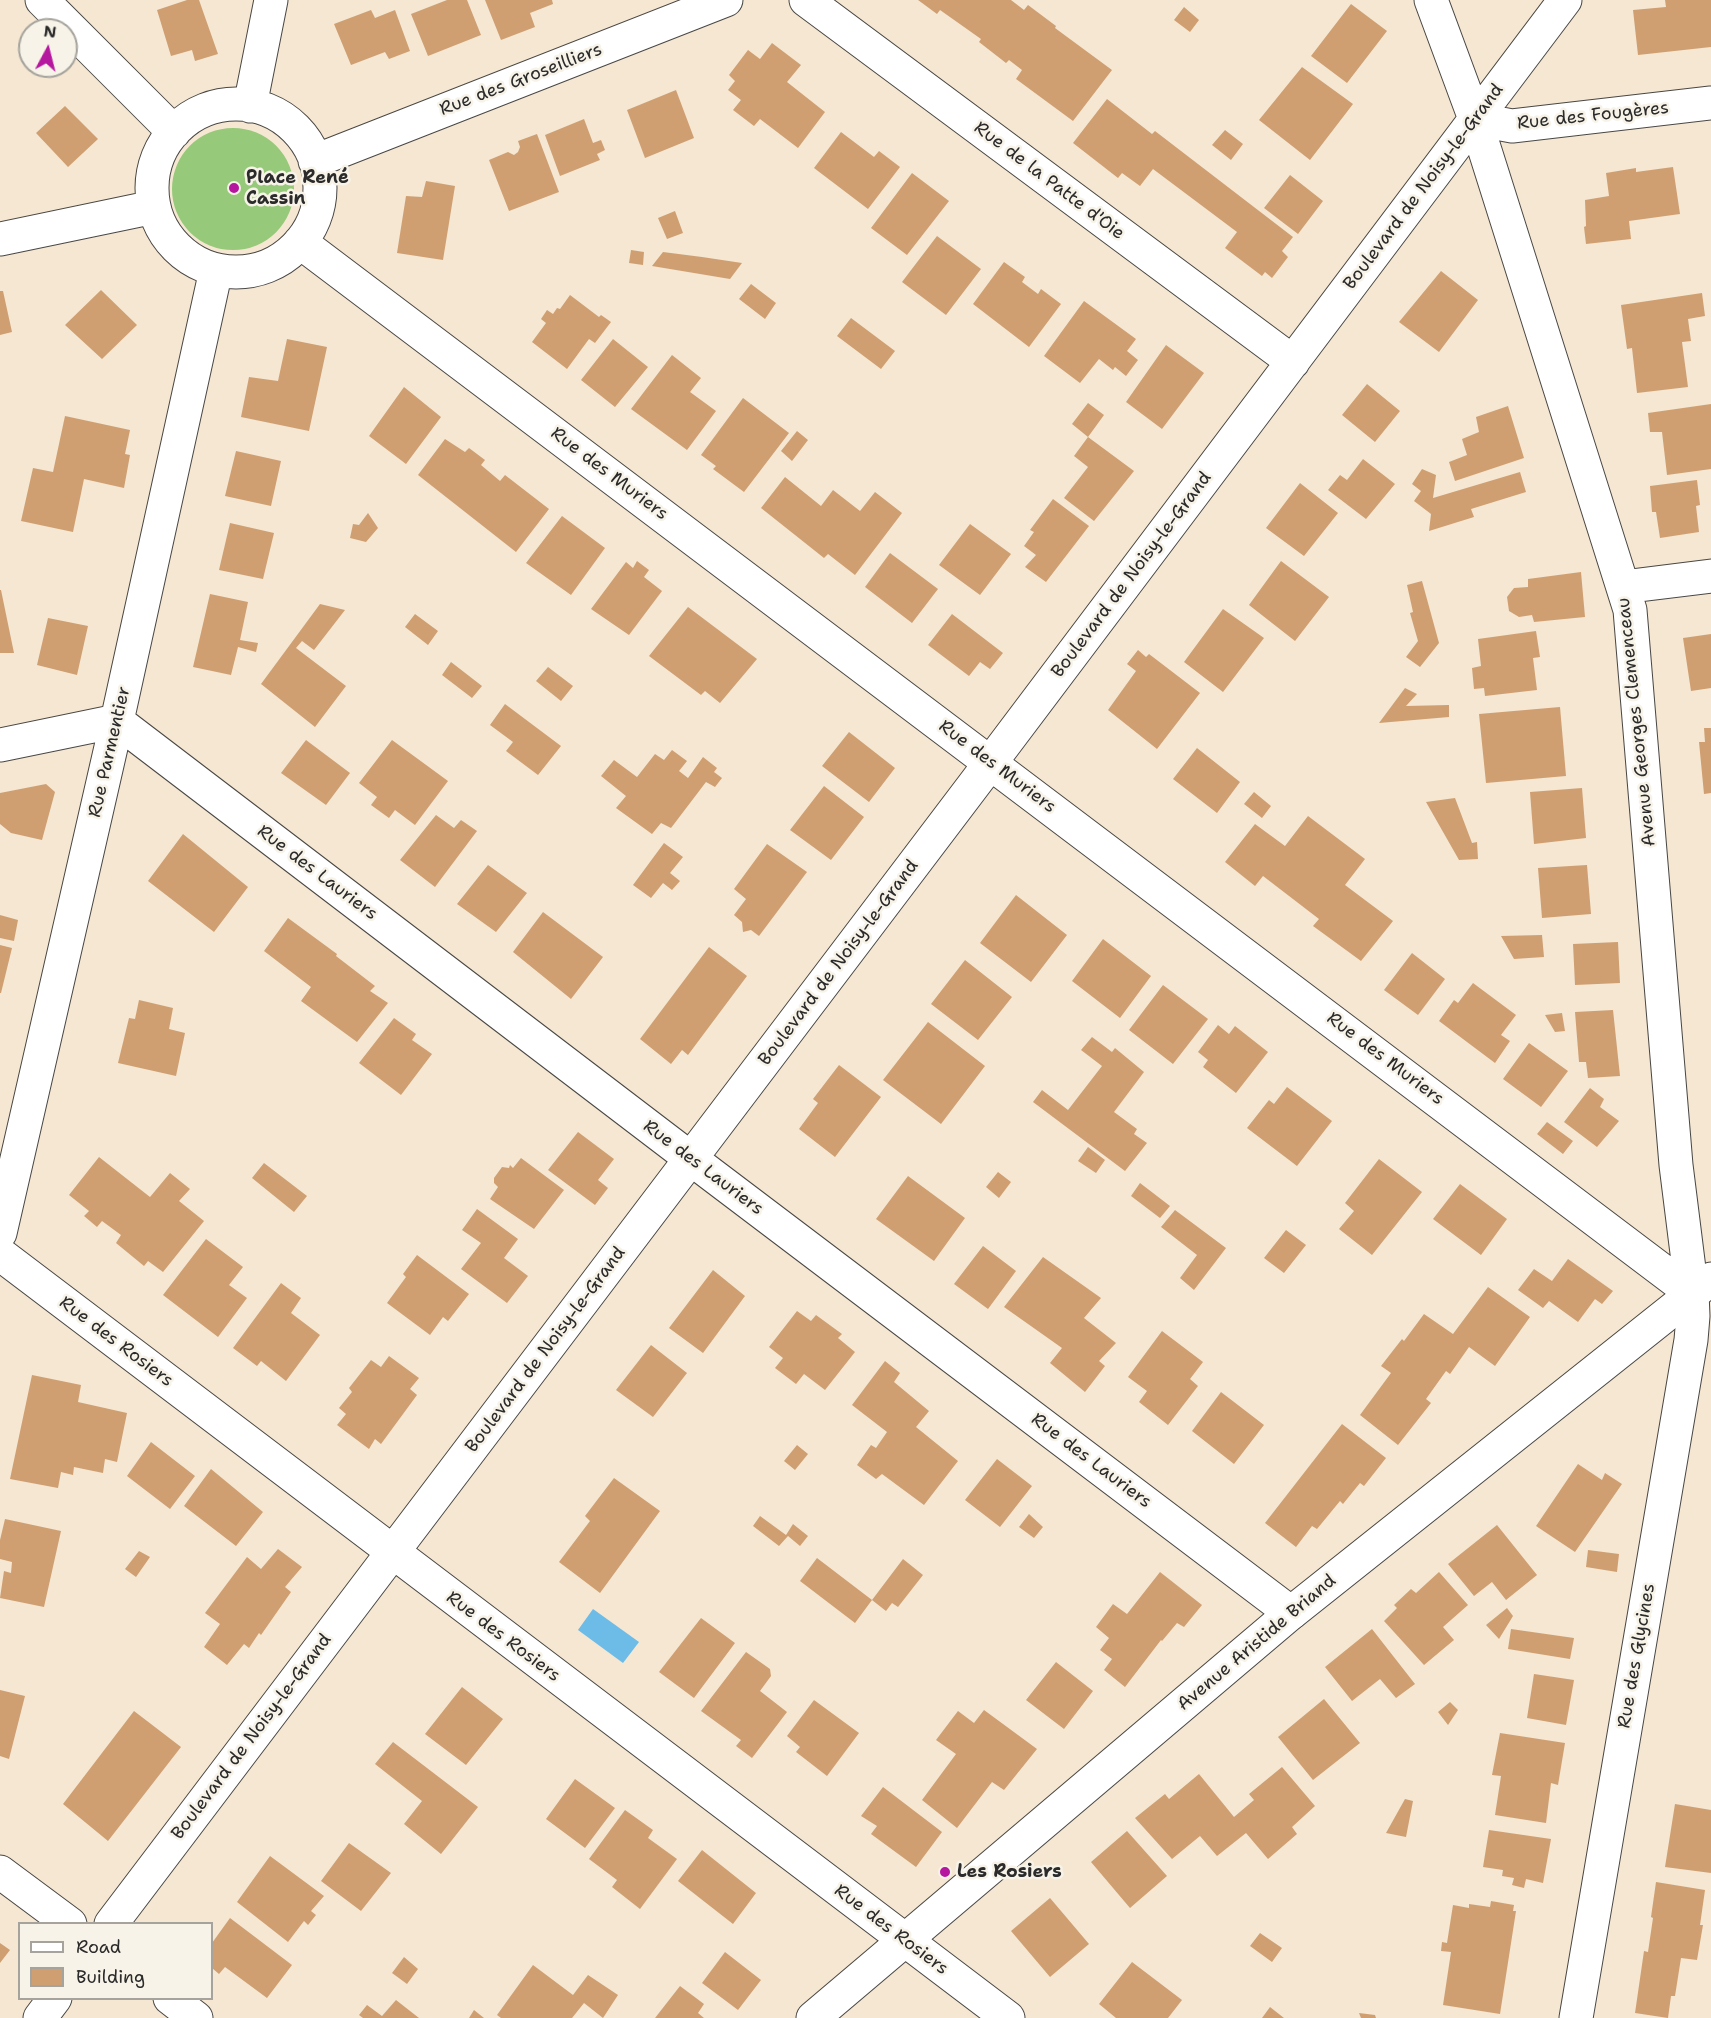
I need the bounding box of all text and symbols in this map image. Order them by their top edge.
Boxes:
north arrow [18,18,78,78]
text: N [42,20,58,43]
street label: Rue des Groseilliers [437,39,605,121]
street label: Boulevard de Noisy-le-Grand [1339,80,1509,294]
street label: Rue des Fougères [1516,97,1670,135]
street label: Rue de la Patte d'Oie [969,117,1129,245]
place label: Place René Cassin [246,167,349,210]
marker: Place René Cassin [227,181,241,195]
street label: Rue des Muriers [546,423,672,525]
street label: Boulevard de Noisy-le-Grand [1047,468,1217,682]
street label: Avenue Georges Clemenceau [1613,596,1661,848]
street label: Rue Parmentier [84,684,136,820]
street label: Rue des Muriers [934,716,1060,818]
street label: Rue des Lauriers [253,821,381,925]
street label: Boulevard de Noisy-le-Grand [754,856,924,1070]
street label: Rue des Muriers [1322,1008,1448,1110]
street label: Rue des Lauriers [639,1116,767,1220]
street label: Boulevard de Noisy-le-Grand [461,1243,631,1457]
street label: Rue des Rosiers [55,1292,177,1392]
street label: Rue des Lauriers [1027,1409,1155,1513]
street label: Avenue Aristide Briand [1173,1570,1341,1716]
street label: Rue des Glycines [1614,1582,1660,1730]
street label: Rue des Rosiers [442,1587,564,1687]
street label: Boulevard de Noisy-le-Grand [167,1630,337,1844]
place label: Les Rosiers [957,1861,1062,1883]
marker: Les Rosiers [938,1865,952,1879]
street label: Rue des Rosiers [830,1880,952,1980]
legend [18,1922,213,2000]
text: Road [76,1935,121,1959]
text: Building [76,1965,145,1989]

